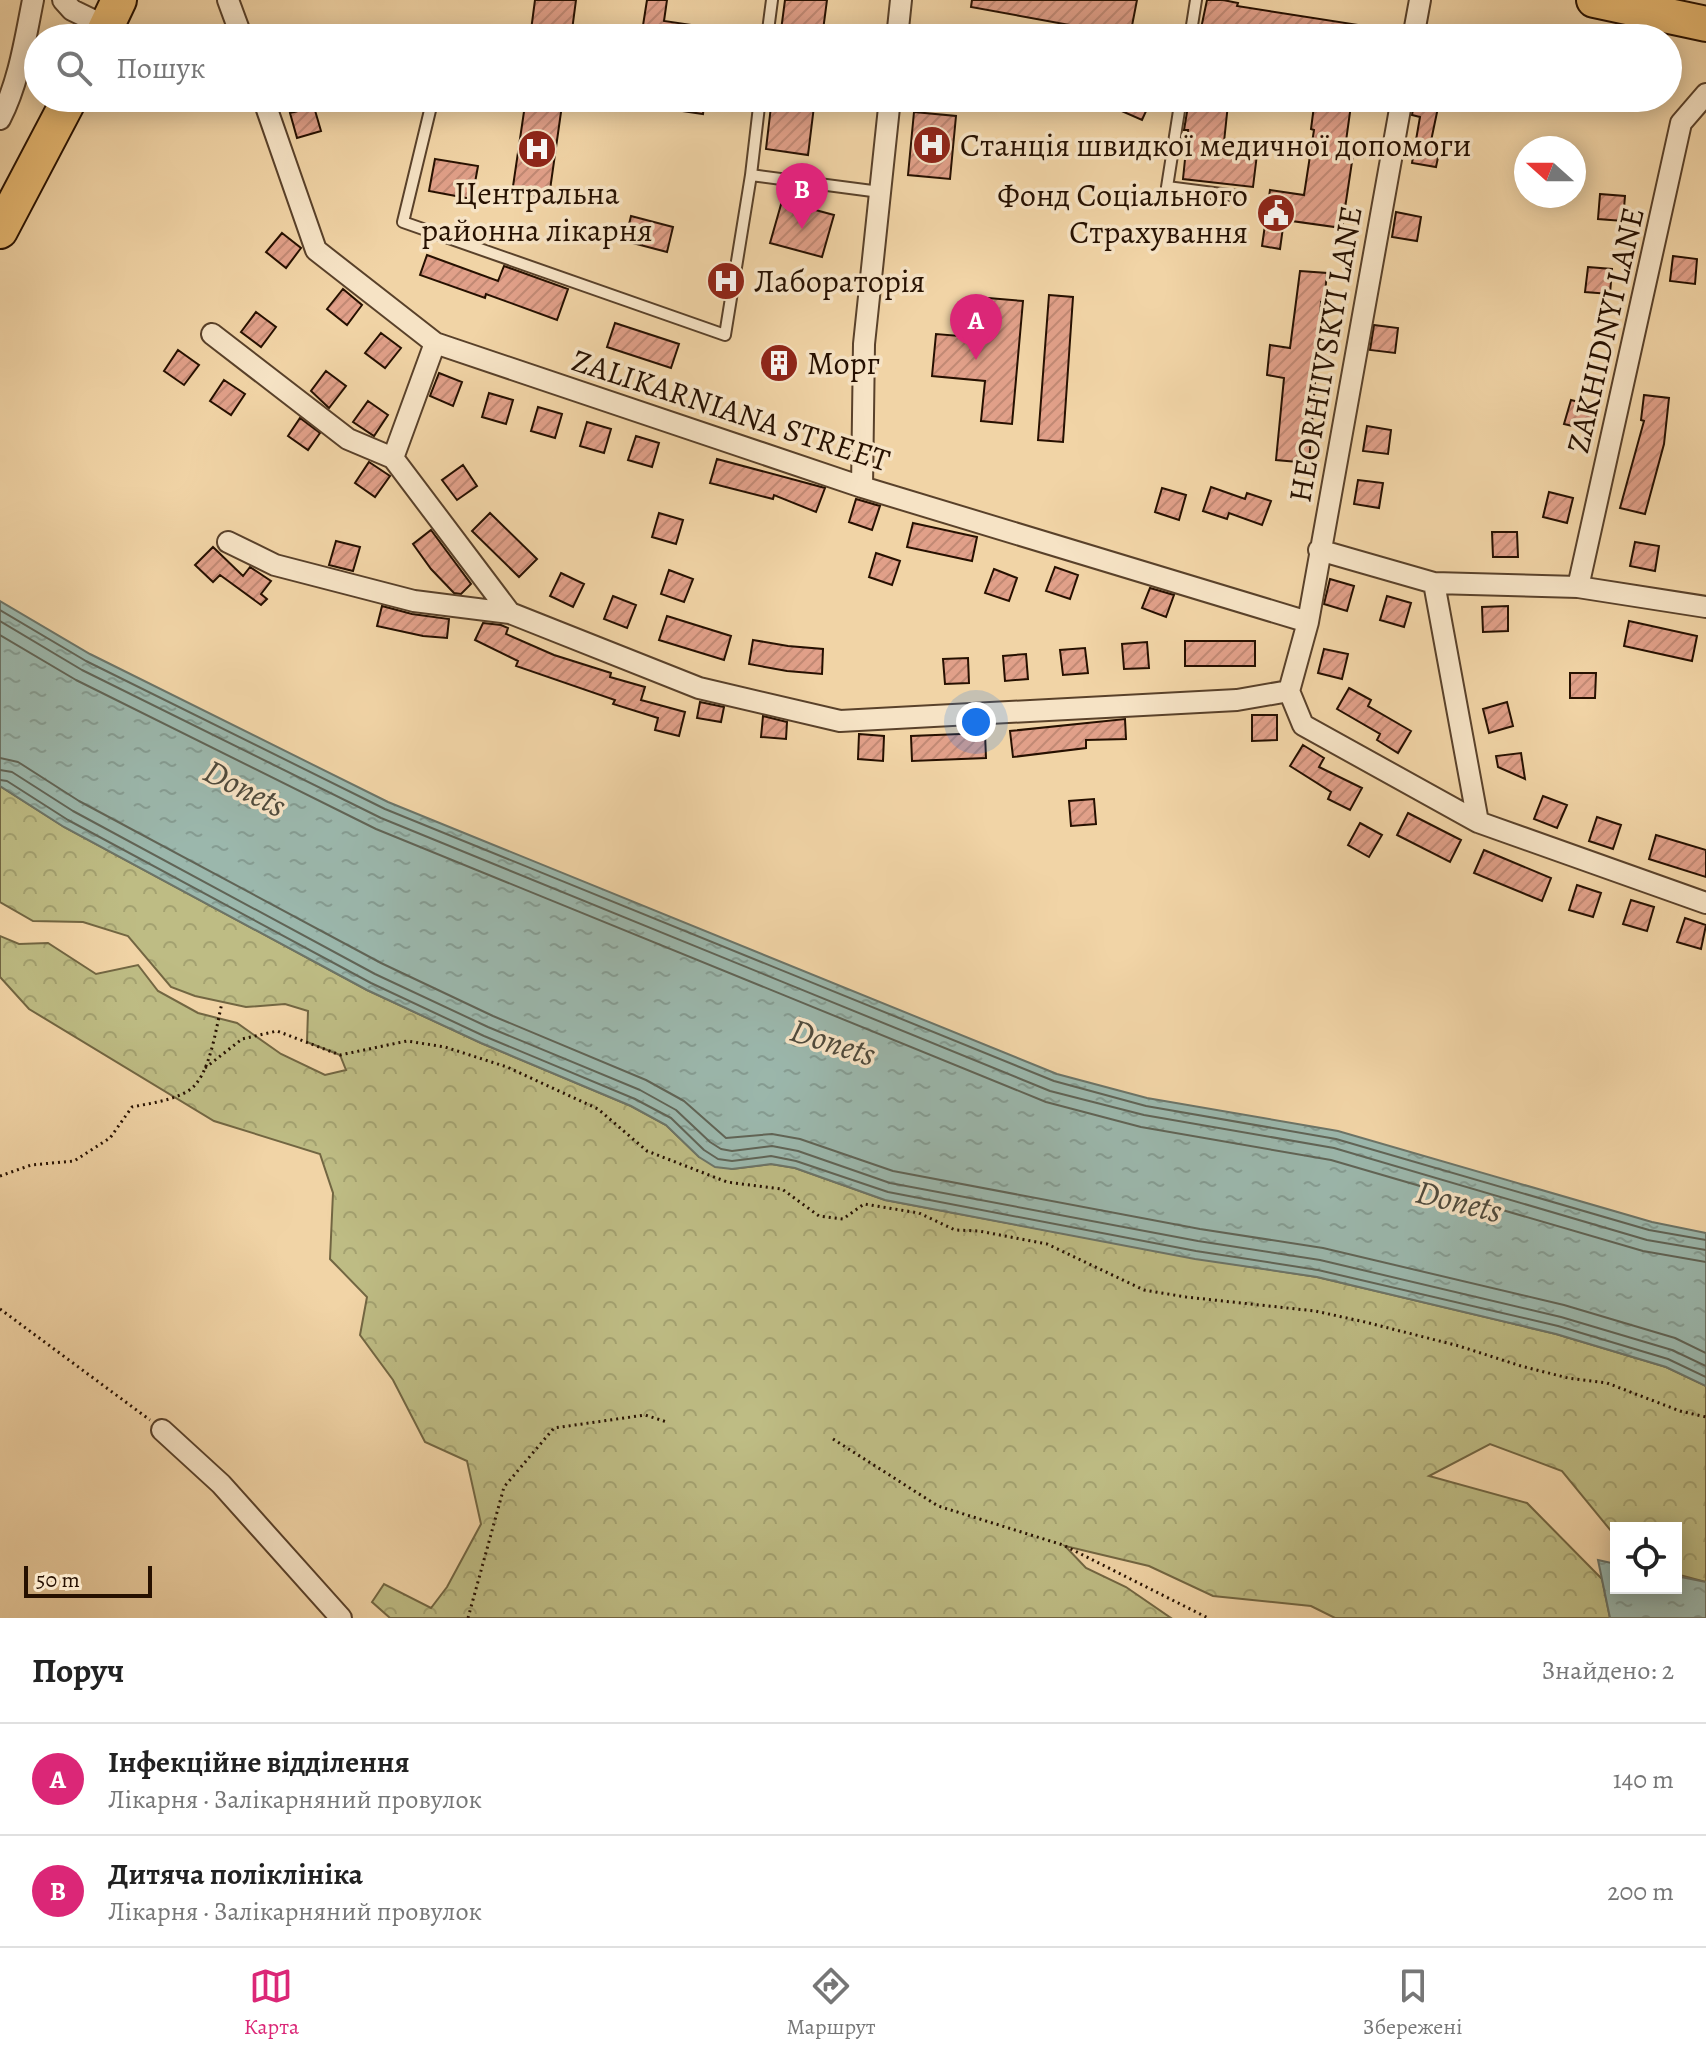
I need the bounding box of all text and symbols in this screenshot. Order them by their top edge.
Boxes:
search box [24,24,1682,112]
icon: search [52,46,96,90]
text: Пошук [116,48,206,88]
place label: Станція швидкої медичної допомоги [960,123,1472,167]
hospital icon: Станція швидкої медичної допомоги [911,124,953,166]
hospital icon: Центральна районна лікарня [516,128,558,170]
north arrow [1514,136,1586,208]
pin: B [776,163,828,229]
place label: Центральна районна лікарня [421,171,653,252]
place label: Фонд Соцiального Страхування [997,173,1248,254]
public building icon: Фонд Соцiального Страхування [1255,192,1297,234]
street label: HEORHIIVSKYI LANE [1277,202,1373,506]
street label: ZAKHIDNYI LANE [1555,203,1655,457]
place label: Лабораторія [754,259,925,303]
hospital icon: Лабораторія [705,260,747,302]
pin: A [950,294,1002,360]
street label: ZALIKARNIANA STREET [566,338,896,482]
place label: Морг [807,341,880,385]
building icon: Морг [758,342,800,384]
your location [956,702,996,742]
water label: Donets [196,747,295,829]
water label: Donets [784,1006,882,1078]
water label: Donets [1411,1168,1507,1234]
map controls [1610,1522,1682,1594]
button: locate [1610,1522,1682,1594]
scale bar [24,1562,152,1598]
text: 50 m [36,1565,80,1595]
text: Поруч [32,1647,124,1694]
text: Знайдено: 2 [1542,1653,1674,1688]
text: Інфекційне відділення [108,1742,410,1782]
text: A [50,1762,66,1797]
text: 140 m [1613,1762,1674,1797]
text: Лікарня · Залікарняний провулок [108,1782,482,1817]
text: Дитяча поліклініка [108,1854,363,1894]
text: B [50,1874,66,1909]
text: 200 m [1607,1874,1674,1909]
text: Лікарня · Залікарняний провулок [108,1894,482,1929]
tab: Карта [244,1964,299,2042]
tab: Маршрут [786,1964,876,2042]
tab: Збережені [1363,1964,1462,2042]

